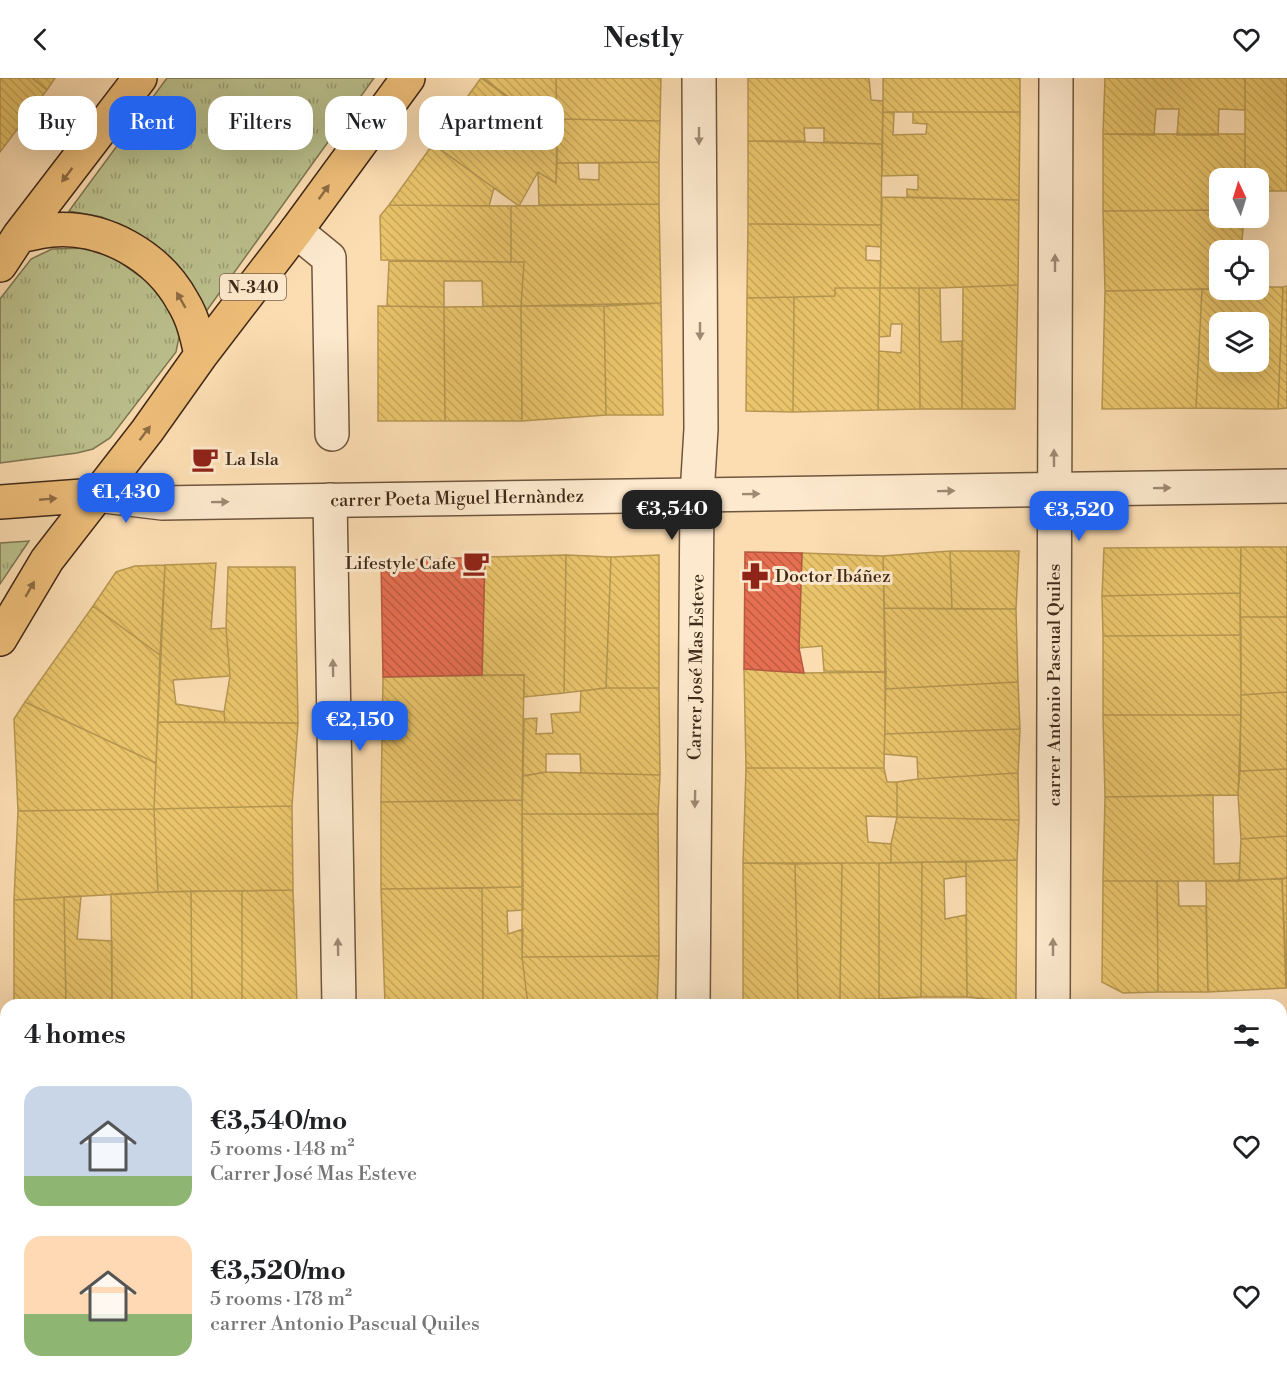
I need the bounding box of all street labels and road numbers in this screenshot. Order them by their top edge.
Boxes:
road number: N-340 [220,274,286,300]
street label: carrer Poeta Miguel Hernàndez [330,485,584,512]
street label: carrer Antonio Pascual Quiles [1043,563,1066,806]
street label: Carrer José Mas Esteve [683,574,710,760]

